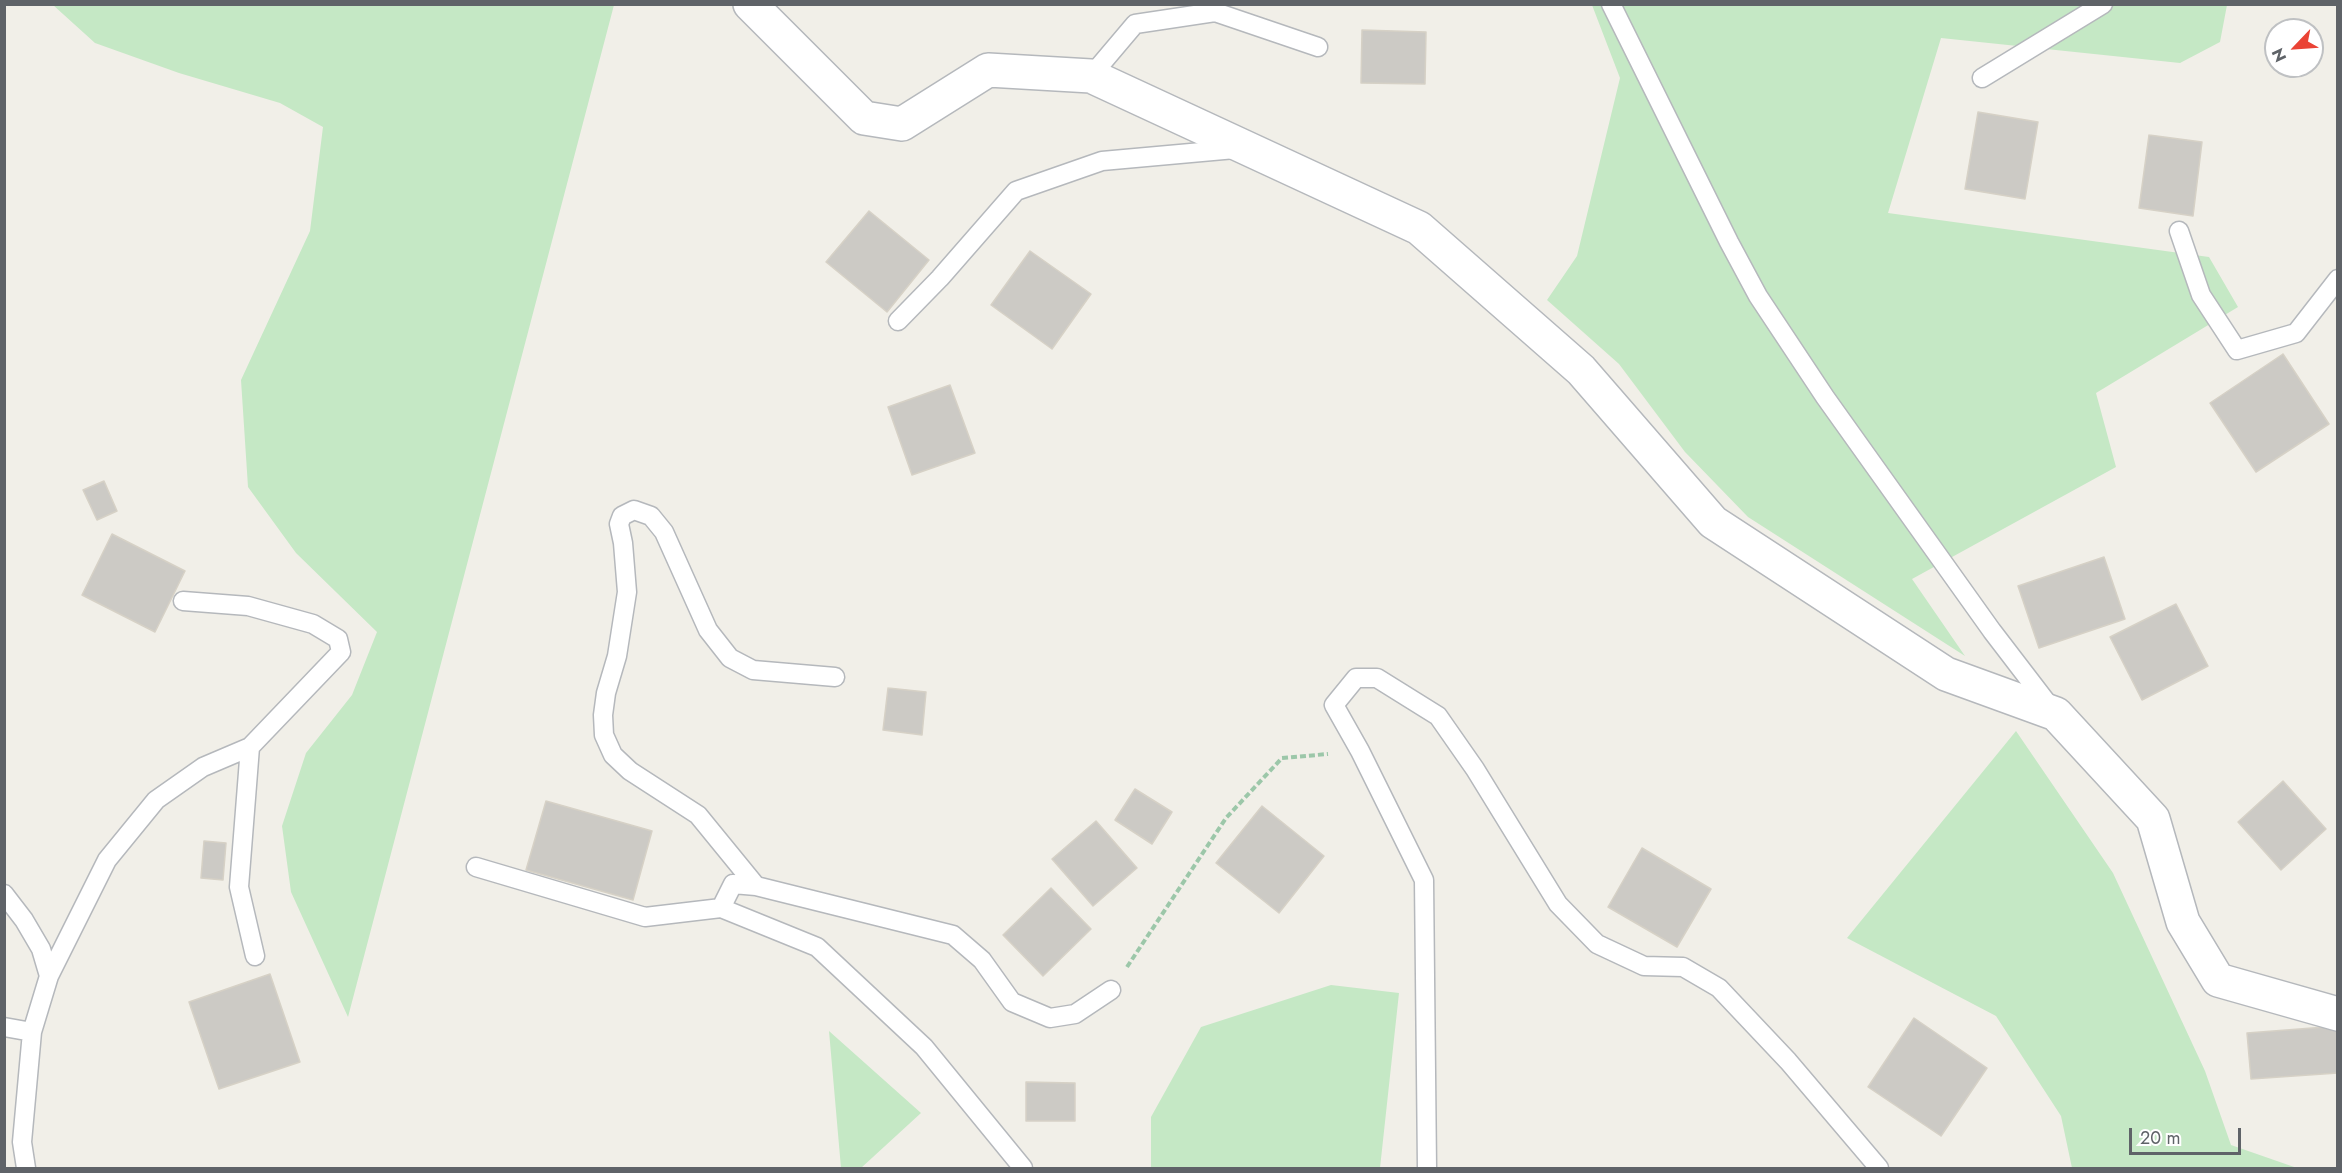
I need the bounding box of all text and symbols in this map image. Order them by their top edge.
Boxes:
north arrow [2264,18,2324,78]
text: N [2266,44,2292,66]
scale bar [2132,1116,2244,1154]
text: 20 m [2140,1125,2180,1151]

